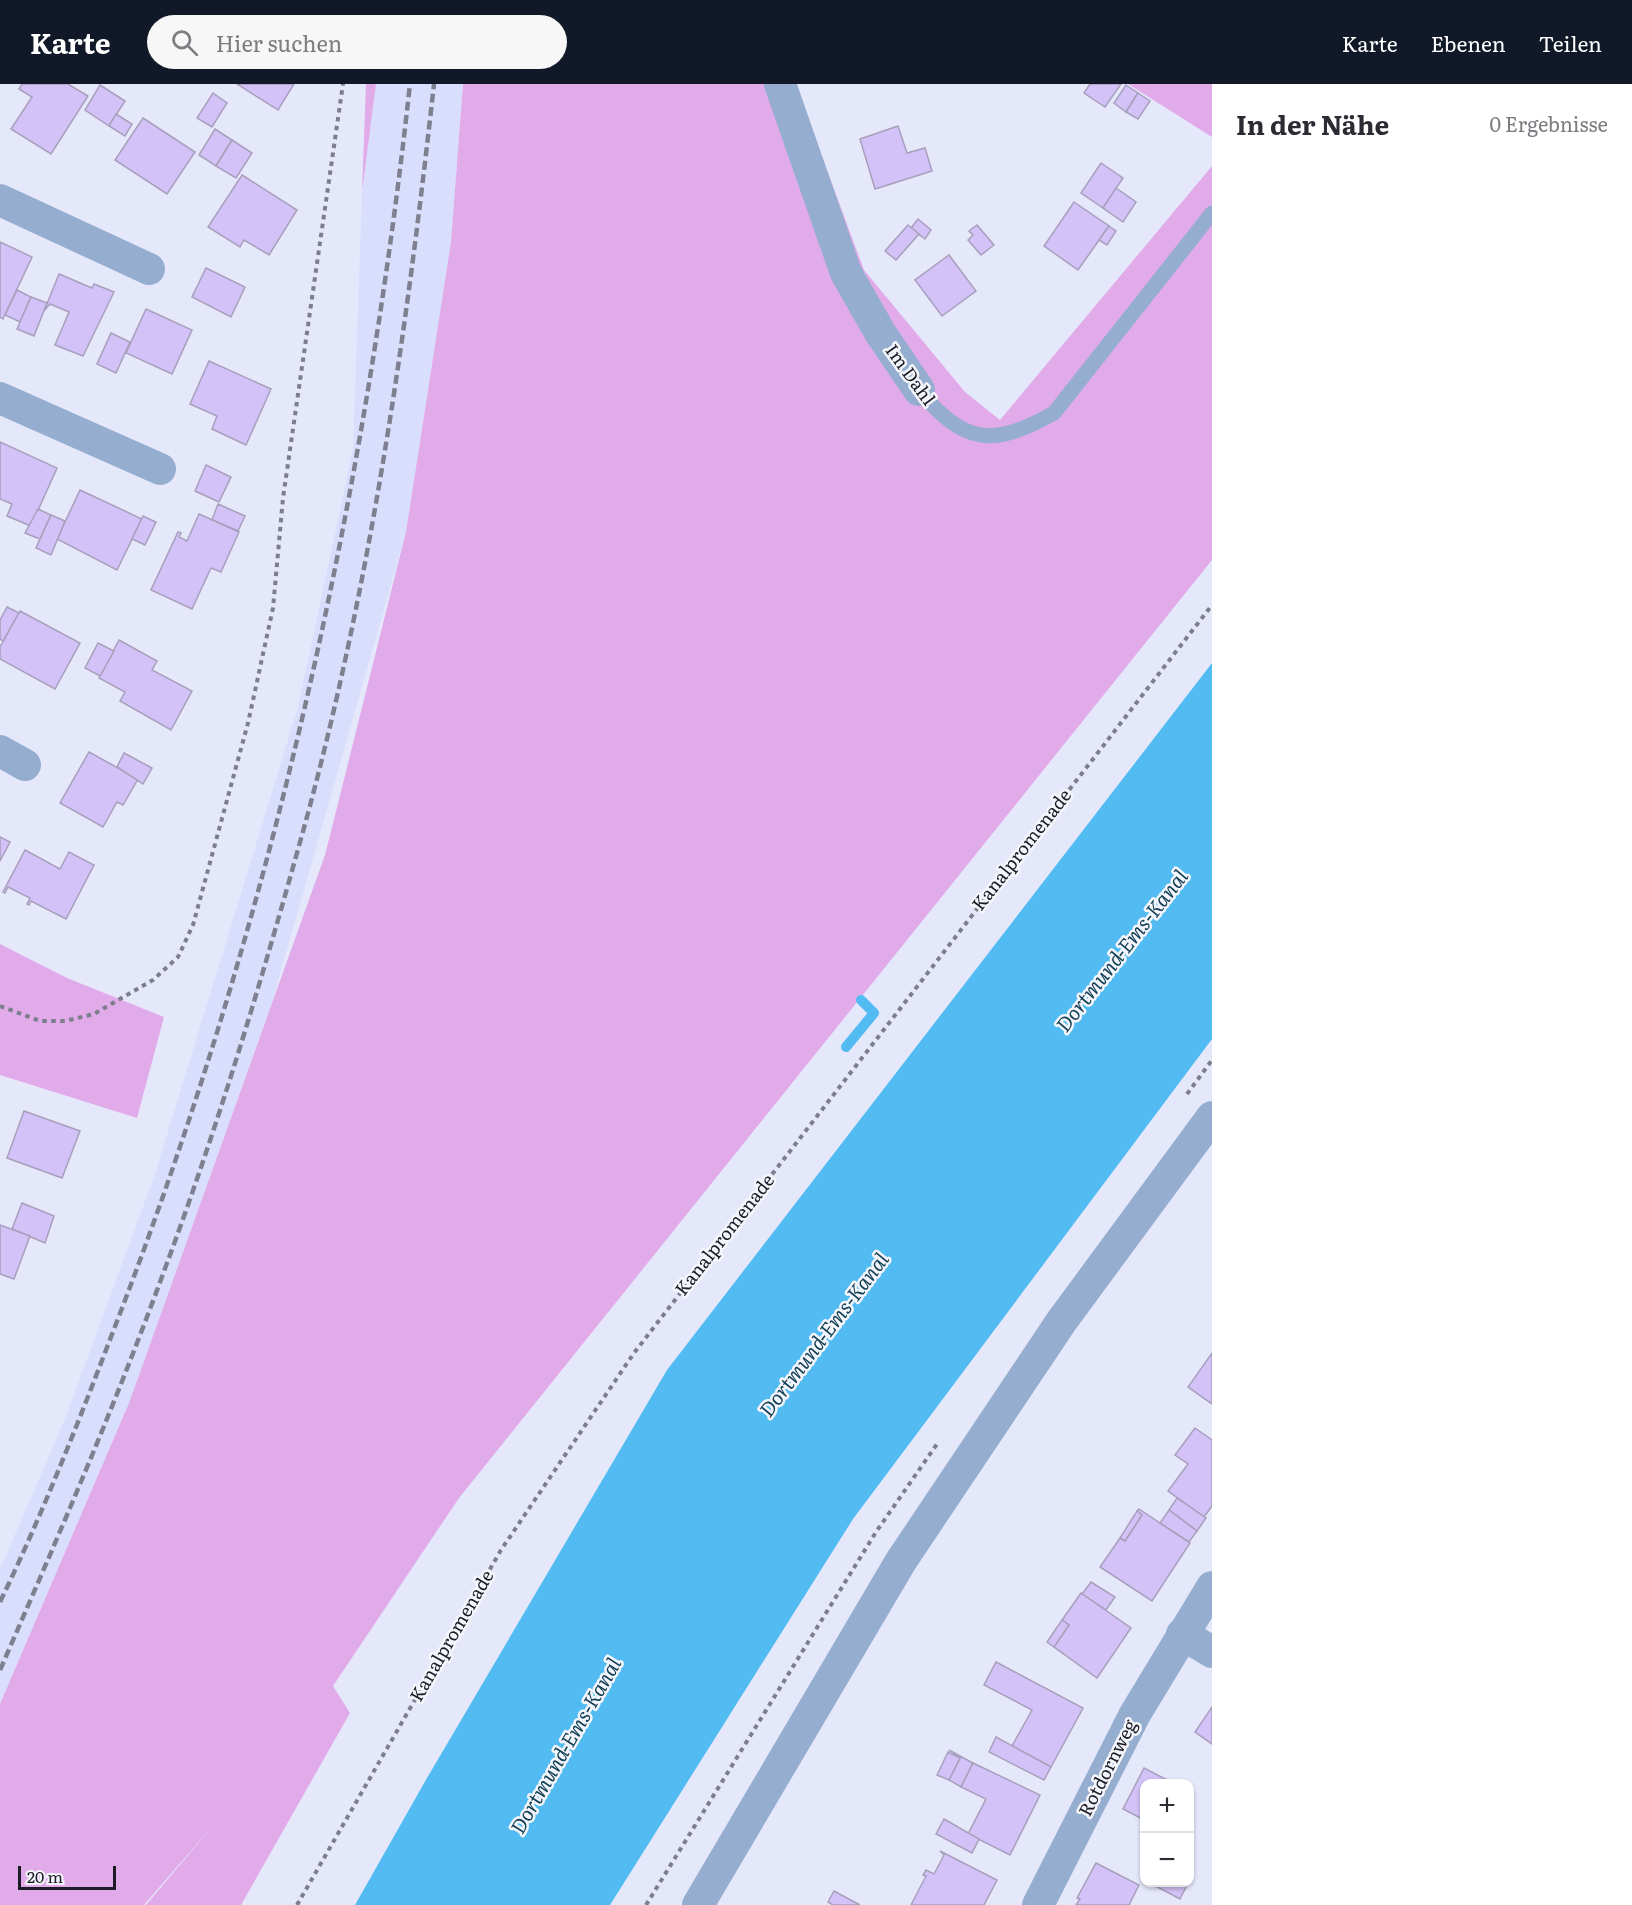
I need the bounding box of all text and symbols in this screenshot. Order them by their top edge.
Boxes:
search box [147,15,567,69]
text: Karte [30,21,111,63]
icon: search [168,26,201,59]
text: Hier suchen [216,26,342,59]
text: Karte [1342,27,1398,58]
text: Ebenen [1431,27,1506,58]
text: Teilen [1539,27,1602,58]
text: In der Nähe [1236,104,1389,143]
text: 0 Ergebnisse [1489,108,1608,138]
street label: Im Dahl [880,338,943,410]
street label: Kanalpromenade [965,782,1077,916]
water label: Dortmund-Ems-Kanal [1047,862,1194,1038]
street label: Kanalpromenade [668,1167,780,1301]
water label: Dortmund-Ems-Kanal [750,1245,895,1422]
street label: Kanalpromenade [402,1564,499,1706]
water label: Dortmund-Ems-Kanal [501,1651,627,1839]
street label: Rotdornweg [1071,1713,1143,1820]
map controls [1140,1779,1194,1887]
button: + [1140,1779,1194,1833]
button: − [1140,1833,1194,1887]
scale bar [18,1863,116,1890]
text: 20 m [27,1864,63,1888]

